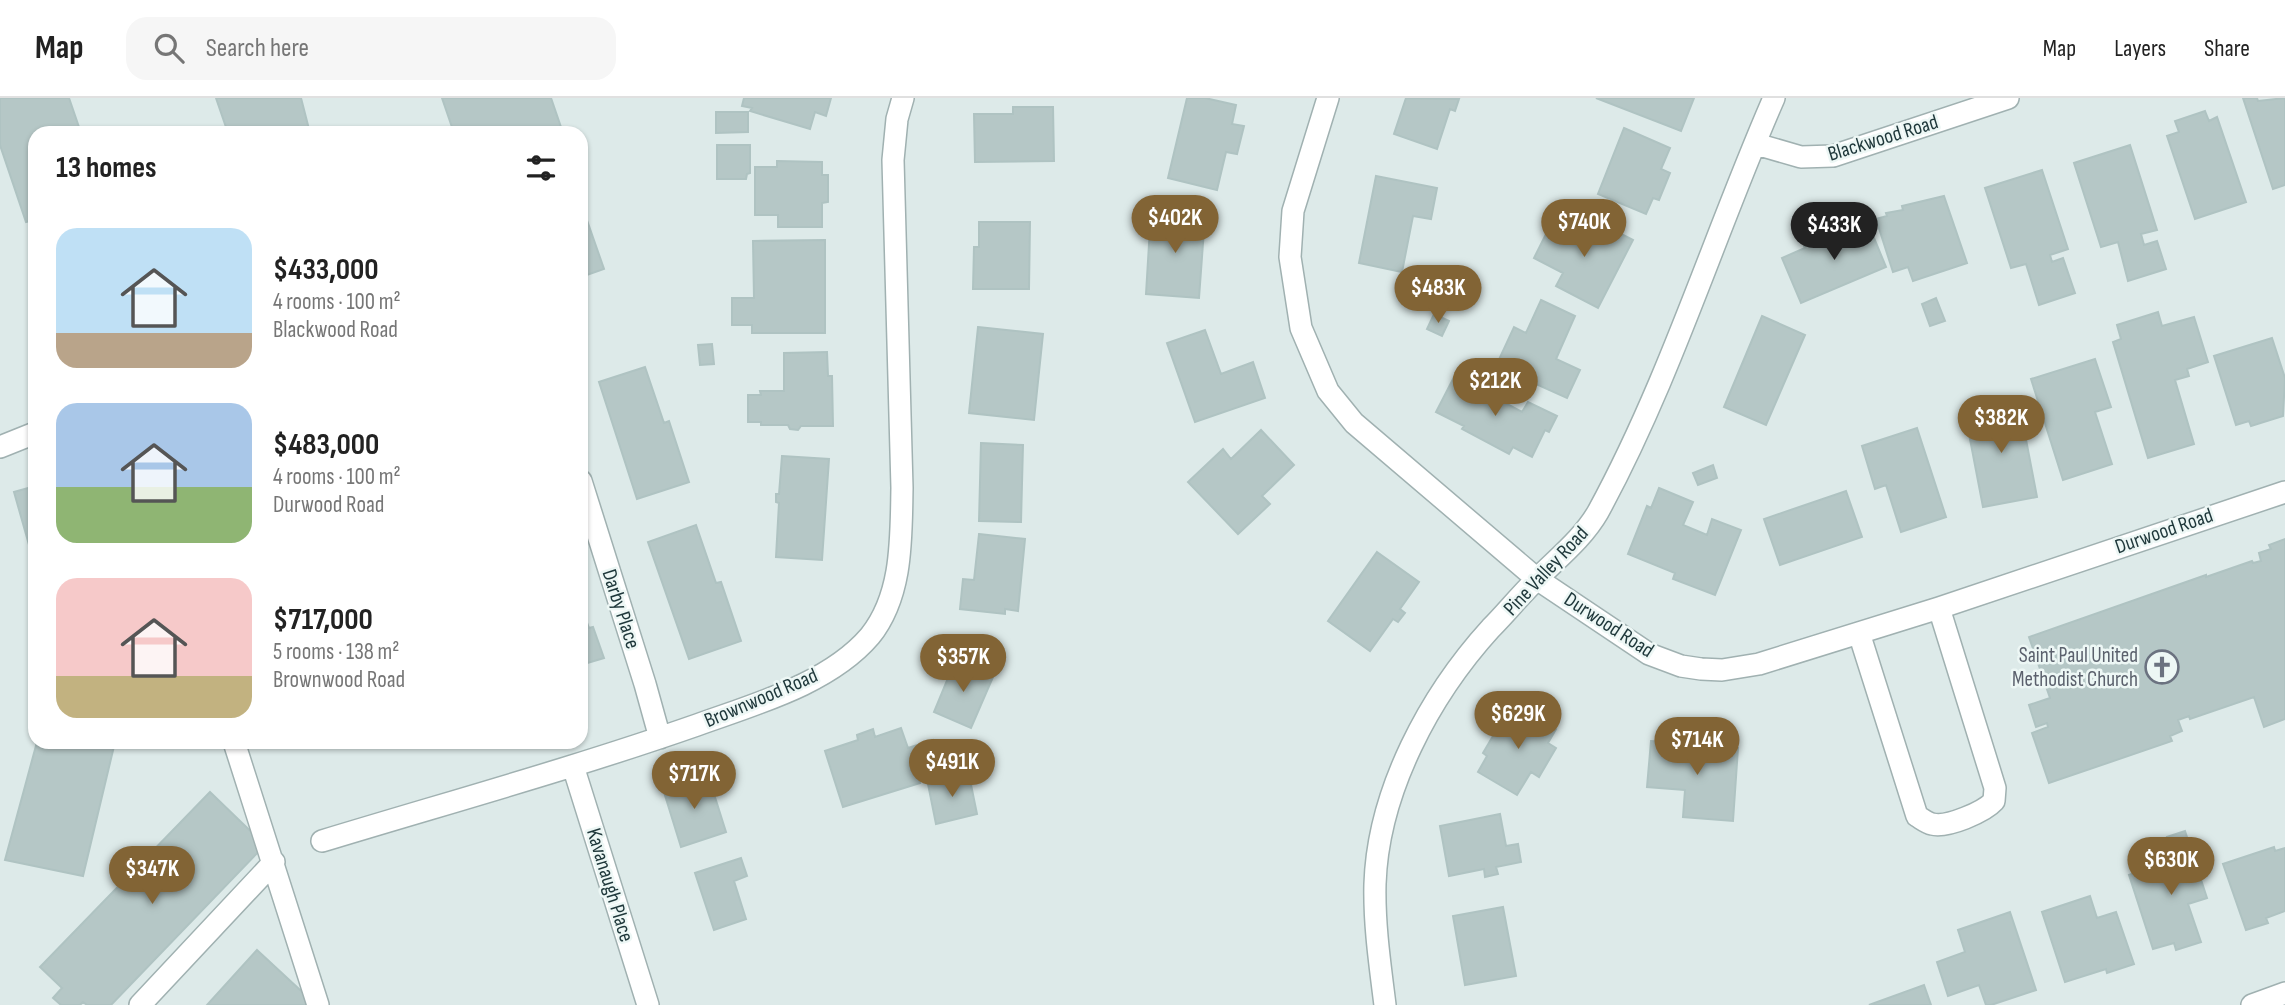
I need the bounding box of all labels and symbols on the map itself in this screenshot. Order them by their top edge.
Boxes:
street label: Blackwood Road [1825,109,1941,167]
pin: $402K [1126,195,1224,255]
pin: $740K [1535,200,1633,259]
pin: $433K [1785,202,1883,262]
pin: $483K [1389,266,1487,325]
pin: $212K [1446,358,1544,418]
pin: $382K [1952,396,2050,455]
street label: Durwood Road [2112,503,2216,559]
street label: Pine Valley Road [1498,521,1594,621]
street label: Darby Place [596,566,646,652]
street label: Durwood Road [1560,587,1658,663]
pin: $357K [914,634,1012,694]
place label: Saint Paul United Methodist Church [2012,643,2138,692]
church icon: Saint Paul United Methodist Church [2143,648,2181,686]
street label: Brownwood Road [701,663,821,733]
pin: $629K [1469,692,1567,751]
pin: $714K [1648,718,1746,777]
pin: $491K [903,740,1001,799]
pin: $717K [645,752,743,811]
street label: Kavanaugh Place [581,825,639,945]
pin: $630K [2122,838,2220,897]
pin: $347K [103,846,201,906]

